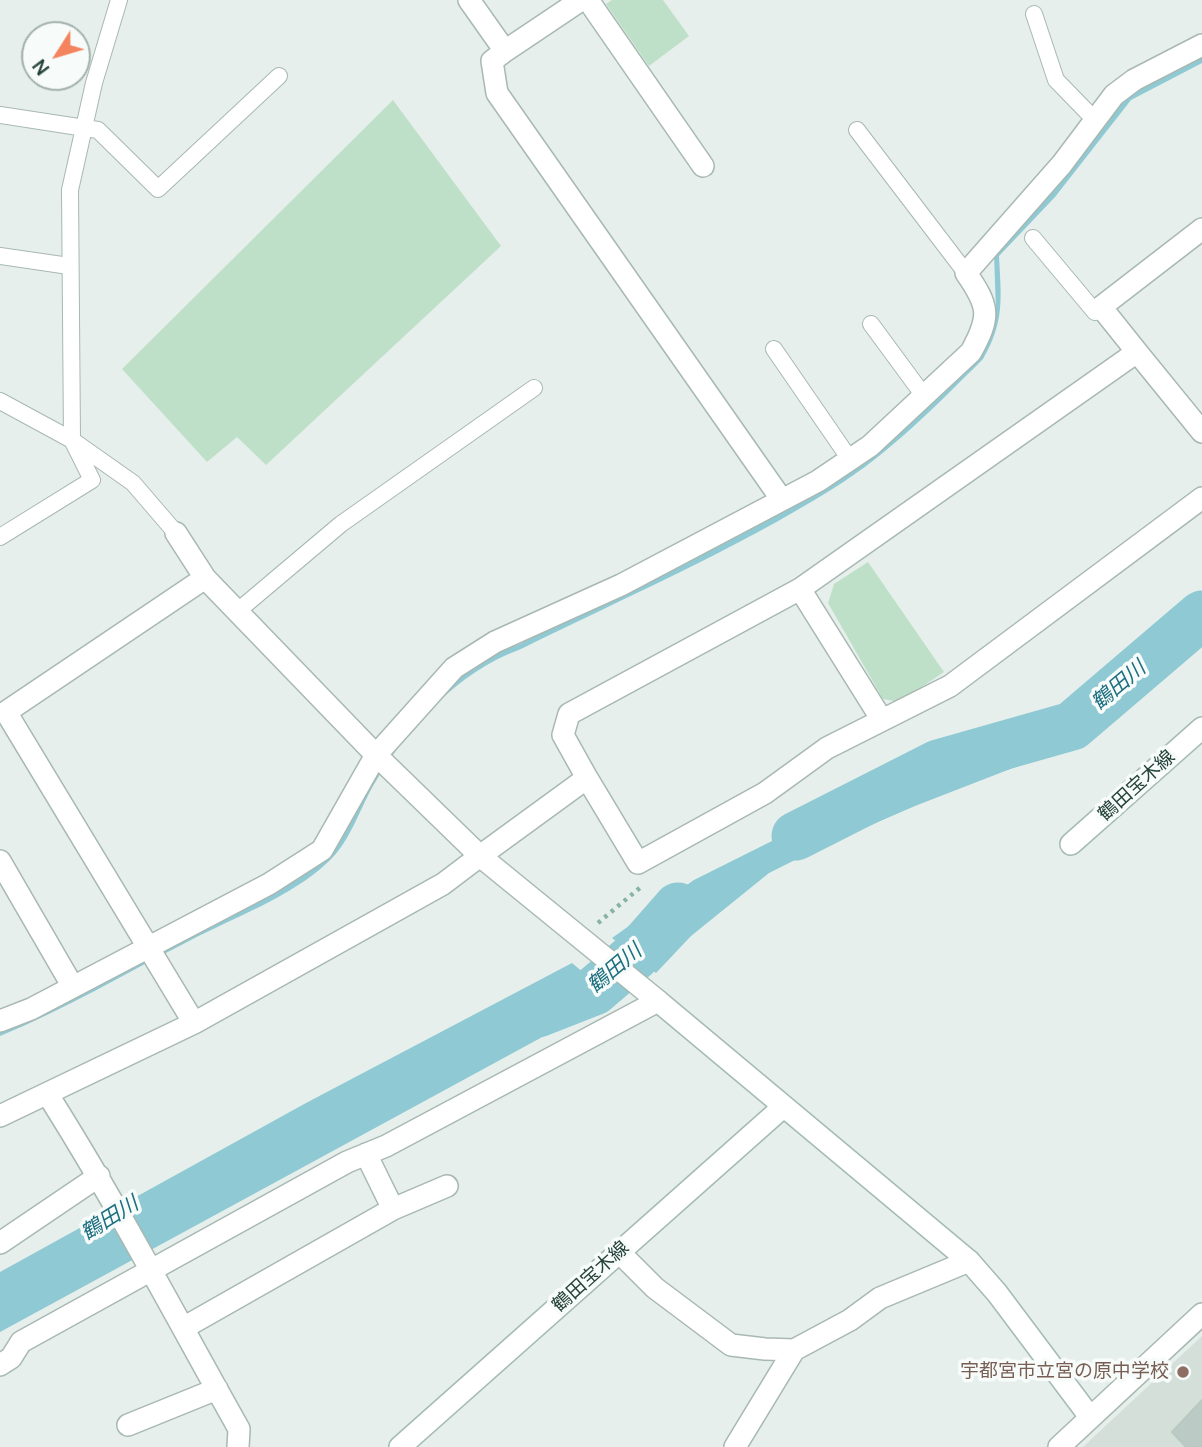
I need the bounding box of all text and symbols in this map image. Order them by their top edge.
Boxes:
north arrow [21,21,91,91]
text: N [26,54,55,81]
water label: 鶴田川 [1087,656,1151,716]
street label: 鶴田宝木線 [1094,746,1180,826]
water label: 鶴田川 [583,939,647,999]
water label: 鶴田川 [77,1192,143,1246]
street label: 鶴田宝木線 [548,1237,634,1317]
place label: 宇都宮市立宮の原中学校 [960,1361,1169,1383]
marker: 宇都宮市立宮の原中学校 [1175,1364,1191,1380]

